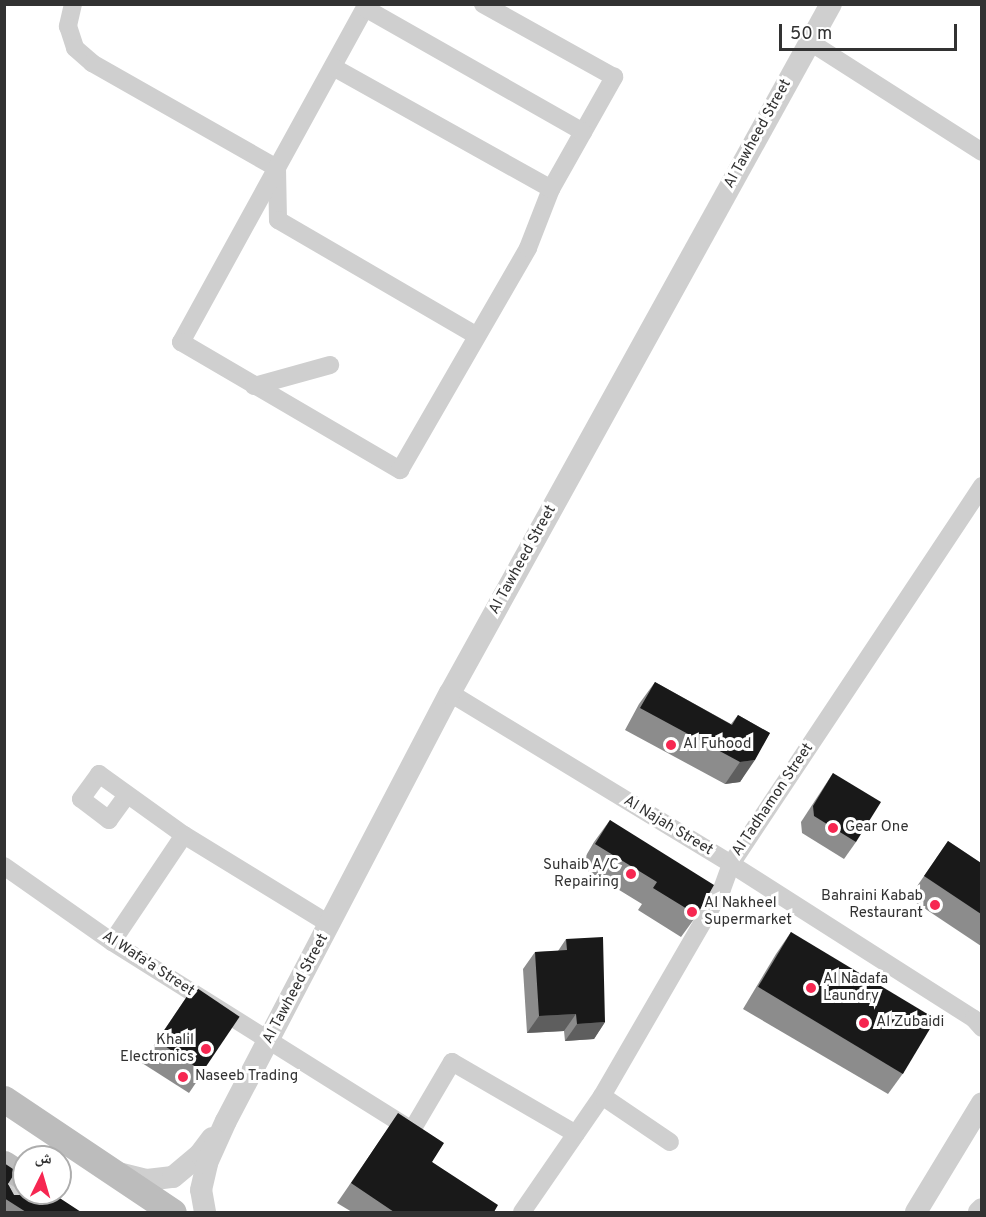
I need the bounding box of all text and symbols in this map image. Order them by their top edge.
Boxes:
scale bar [782,12,960,50]
text: 50 m [790,23,832,46]
street label: Al Tawheed Street [720,76,796,192]
street label: Al Tawheed Street [485,502,561,618]
place label: Al Fuhood [683,736,751,754]
marker: Al Fuhood [664,738,678,752]
street label: Al Tadhamon Street [728,740,818,860]
street label: Al Najah Street [620,792,716,860]
place label: Gear One [845,819,909,837]
marker: Gear One [826,821,840,835]
place label: Suhaib A/C Repairing [542,856,619,891]
marker: Suhaib A/C Repairing [624,867,638,881]
place label: Bahraini Kabab Restaurant [821,887,923,922]
place label: Al Nakheel Supermarket [704,894,792,929]
marker: Bahraini Kabab Restaurant [928,898,942,912]
marker: Al Nakheel Supermarket [685,905,699,919]
street label: Al Wafa'a Street [98,927,198,1001]
street label: Al Tawheed Street [259,931,333,1047]
place label: Al Nadafa Laundry [823,970,888,1005]
marker: Al Nadafa Laundry [804,981,818,995]
place label: Al Zubaidi [876,1014,944,1032]
marker: Al Zubaidi [857,1016,871,1030]
place label: Khalil Electronics [120,1031,194,1066]
marker: Khalil Electronics [199,1042,213,1056]
place label: Naseeb Trading [195,1068,299,1086]
marker: Naseeb Trading [176,1070,190,1084]
north arrow [12,1145,72,1205]
text: ش [34,1148,53,1170]

